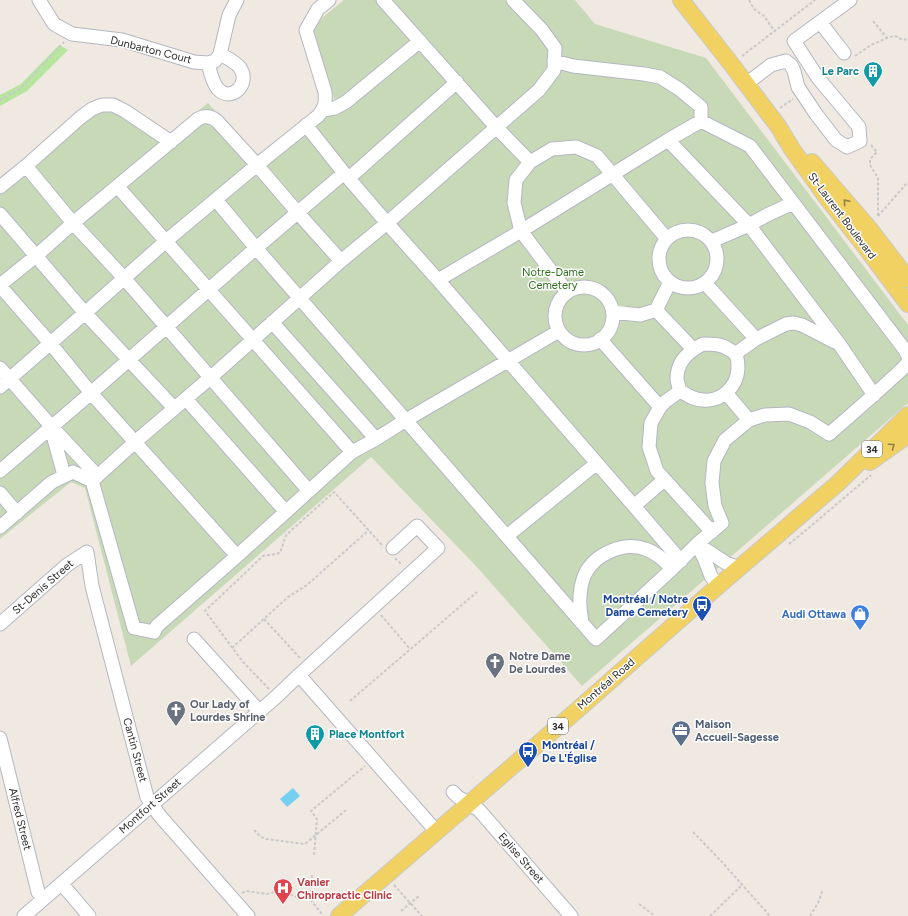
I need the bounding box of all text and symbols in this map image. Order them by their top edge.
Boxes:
street label: Dunbarton Court [109,34,193,66]
building icon: Le Parc [862,60,884,88]
place label: Le Parc [822,65,859,78]
street label: St-Laurent Boulevard [805,170,879,262]
one-way arrow [844,199,851,206]
park label: Notre-Dame Cemetery [522,266,584,292]
road number: 34 [862,441,882,457]
one-way arrow [888,444,895,451]
street label: St-Denis Street [10,557,76,617]
place label: Montréal / Notre Dame Cemetery [603,593,689,619]
bus stop icon: Montréal / Notre Dame Cemetery [691,594,713,622]
shop icon: Audi Ottawa [849,603,871,631]
place label: Audi Ottawa [782,608,846,621]
place label: Notre Dame De Lourdes [509,650,570,676]
church icon: Notre Dame De Lourdes [484,651,506,679]
street label: Montréal Road [575,656,637,712]
place label: Our Lady of Lourdes Shrine [190,698,265,724]
church icon: Our Lady of Lourdes Shrine [165,699,187,727]
street label: Cantin Street [120,716,150,784]
road number: 34 [548,718,568,734]
place label: Maison Accueil-Sagesse [695,718,779,744]
office icon: Maison Accueil-Sagesse [670,719,692,747]
building icon: Place Montfort [304,723,326,751]
place label: Place Montfort [329,728,405,741]
place label: Montréal / De L'Église [542,739,597,765]
bus stop icon: Montréal / De L'Église [517,740,539,768]
street label: Montfort Street [116,776,184,836]
street label: Alfred Street [6,787,34,851]
street label: Eglise Street [496,830,546,886]
place label: Vanier Chiropractic Clinic [297,876,392,902]
hospital icon: Vanier Chiropractic Clinic [272,877,294,905]

